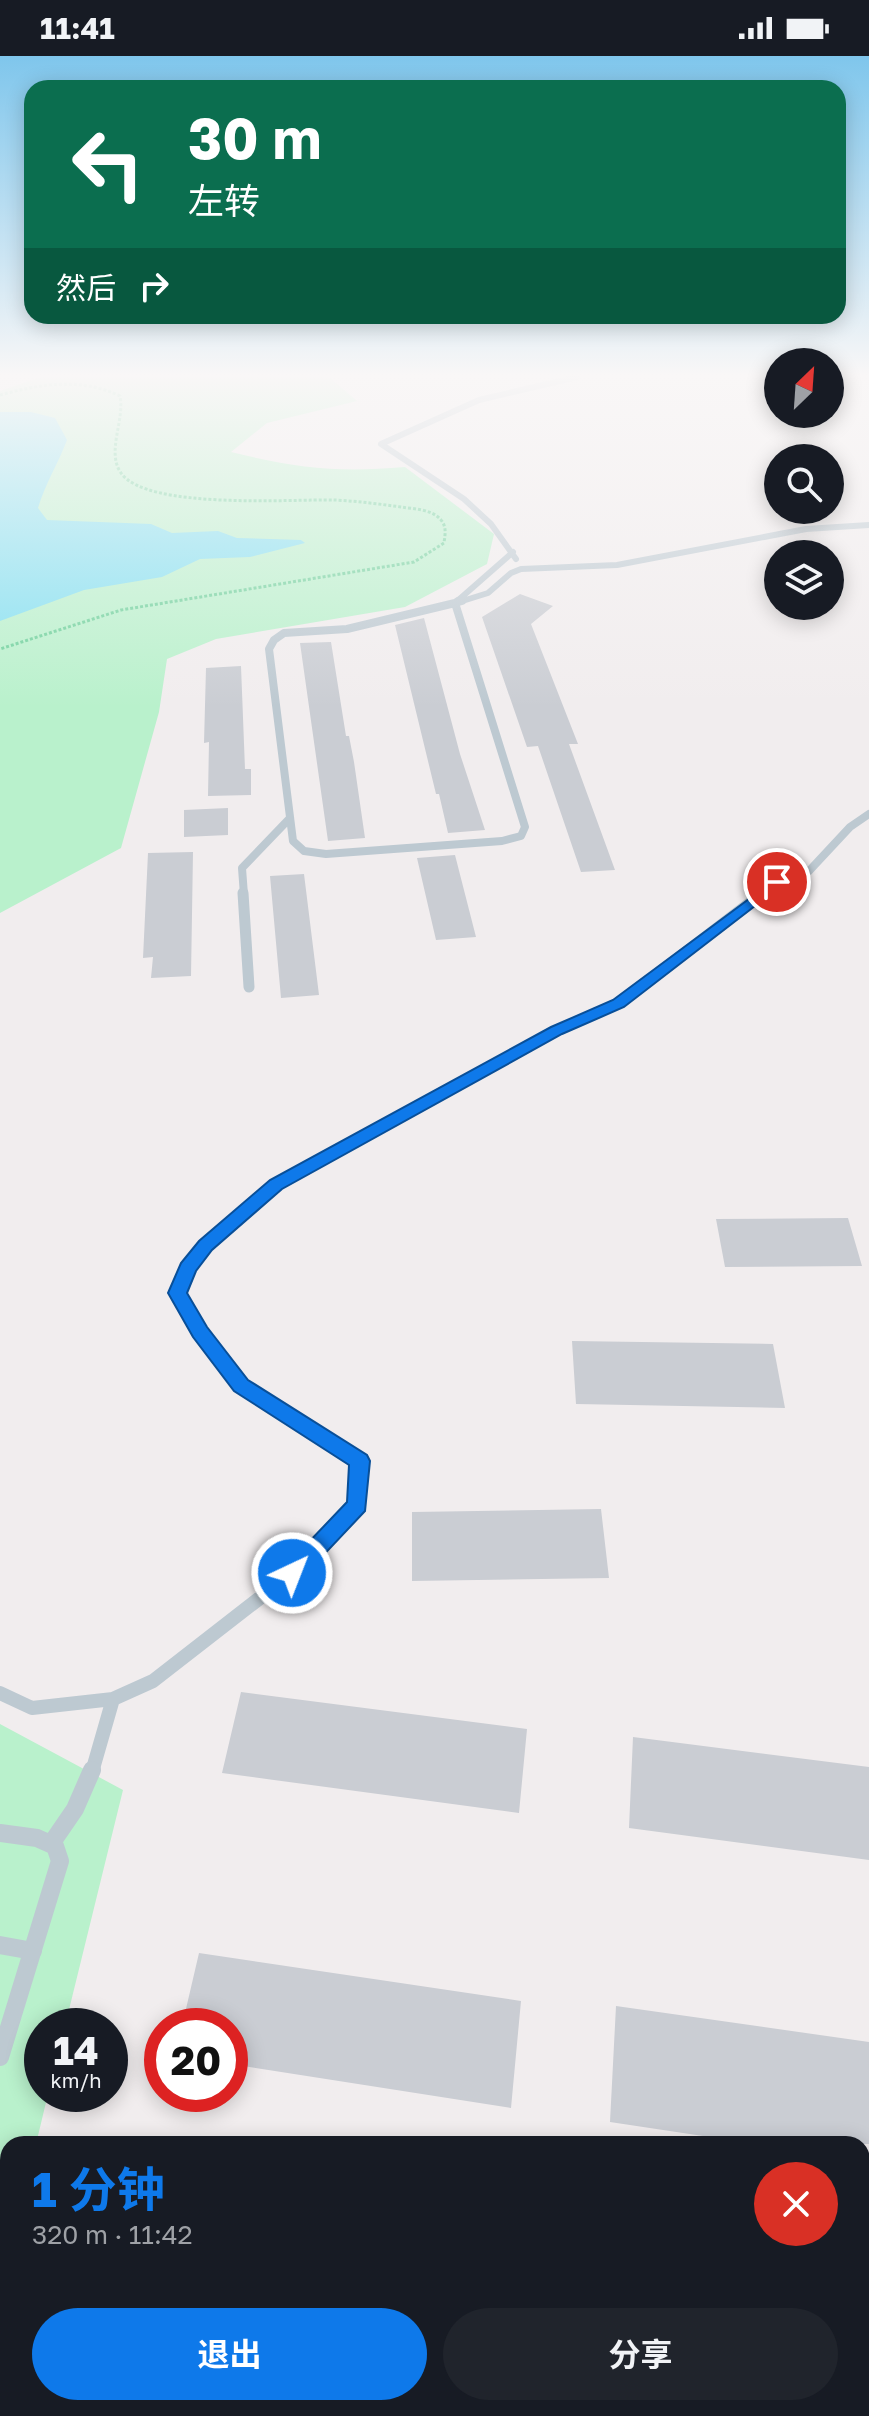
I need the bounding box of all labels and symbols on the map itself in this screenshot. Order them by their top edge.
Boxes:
north arrow [764,348,844,428]
pin [743,848,811,916]
position arrow [250,1531,334,1615]
speed limit sign: 20 [144,2008,248,2112]

